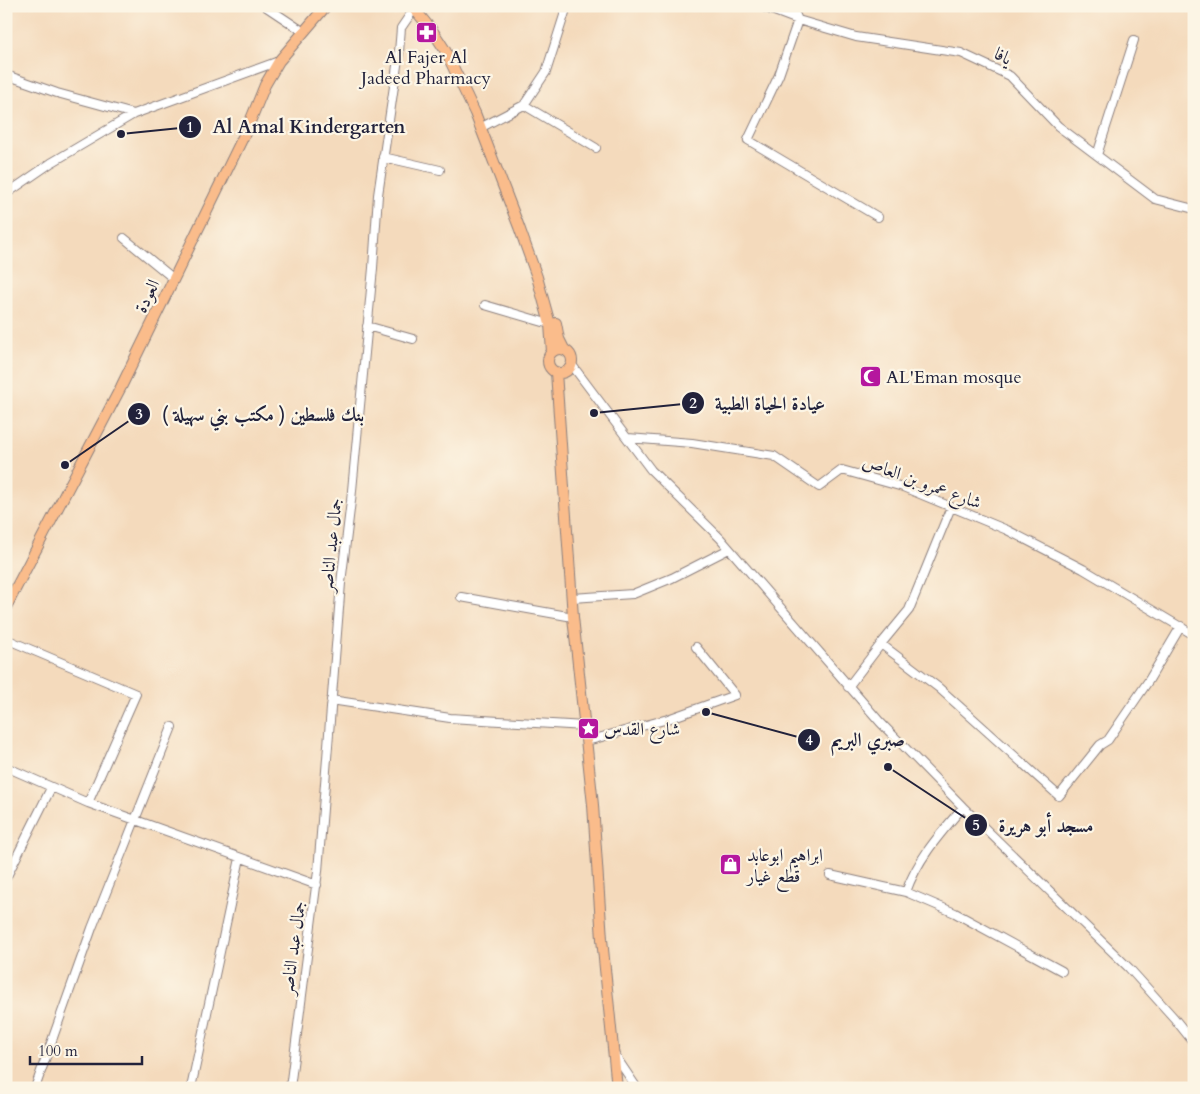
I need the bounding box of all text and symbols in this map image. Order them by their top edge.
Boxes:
pharmacy icon: Al Fajer Al Jadeed Pharmacy [414,20,438,44]
street label: يافا [990,41,1017,72]
place label: Al Fajer Al Jadeed Pharmacy [358,45,491,91]
callout: Al Amal Kindergarten [178,110,416,144]
text: Al Amal Kindergarten [212,114,406,140]
text: 1 [186,117,194,137]
street label: العودة [129,275,166,317]
mosque icon: AL'Eman mosque [858,365,882,389]
place label: AL'Eman mosque [886,365,1022,390]
callout: عيادة الحياة الطبية [680,386,836,420]
text: عيادة الحياة الطبية [715,391,825,417]
text: 2 [689,393,697,413]
callout: بنك فلسطين ( مكتب بني سهيلة ) [127,397,374,431]
text: بنك فلسطين ( مكتب بني سهيلة ) [162,402,364,431]
text: 3 [135,404,143,424]
street label: شارع عمرو بن العاص [858,449,985,517]
street label: جمال عبد الناصر [314,497,349,595]
place icon: شارع القدس [576,717,600,741]
place label: شارع القدس [604,717,680,744]
callout: صبري البريم [796,723,915,757]
text: صبري البريم [831,727,905,756]
text: 4 [805,730,813,750]
callout: مسجد أبو هريرة [964,808,1104,842]
text: مسجد أبو هريرة [999,812,1093,839]
text: 5 [972,815,980,835]
place label: ابراهيم ابوعابد قطع غيار [745,843,823,892]
shop icon: ابراهيم ابوعابد قطع غيار [719,853,743,877]
street label: جمال عبد الناصر [274,900,312,999]
scale bar [30,1034,142,1066]
text: 100 m [38,1041,78,1061]

